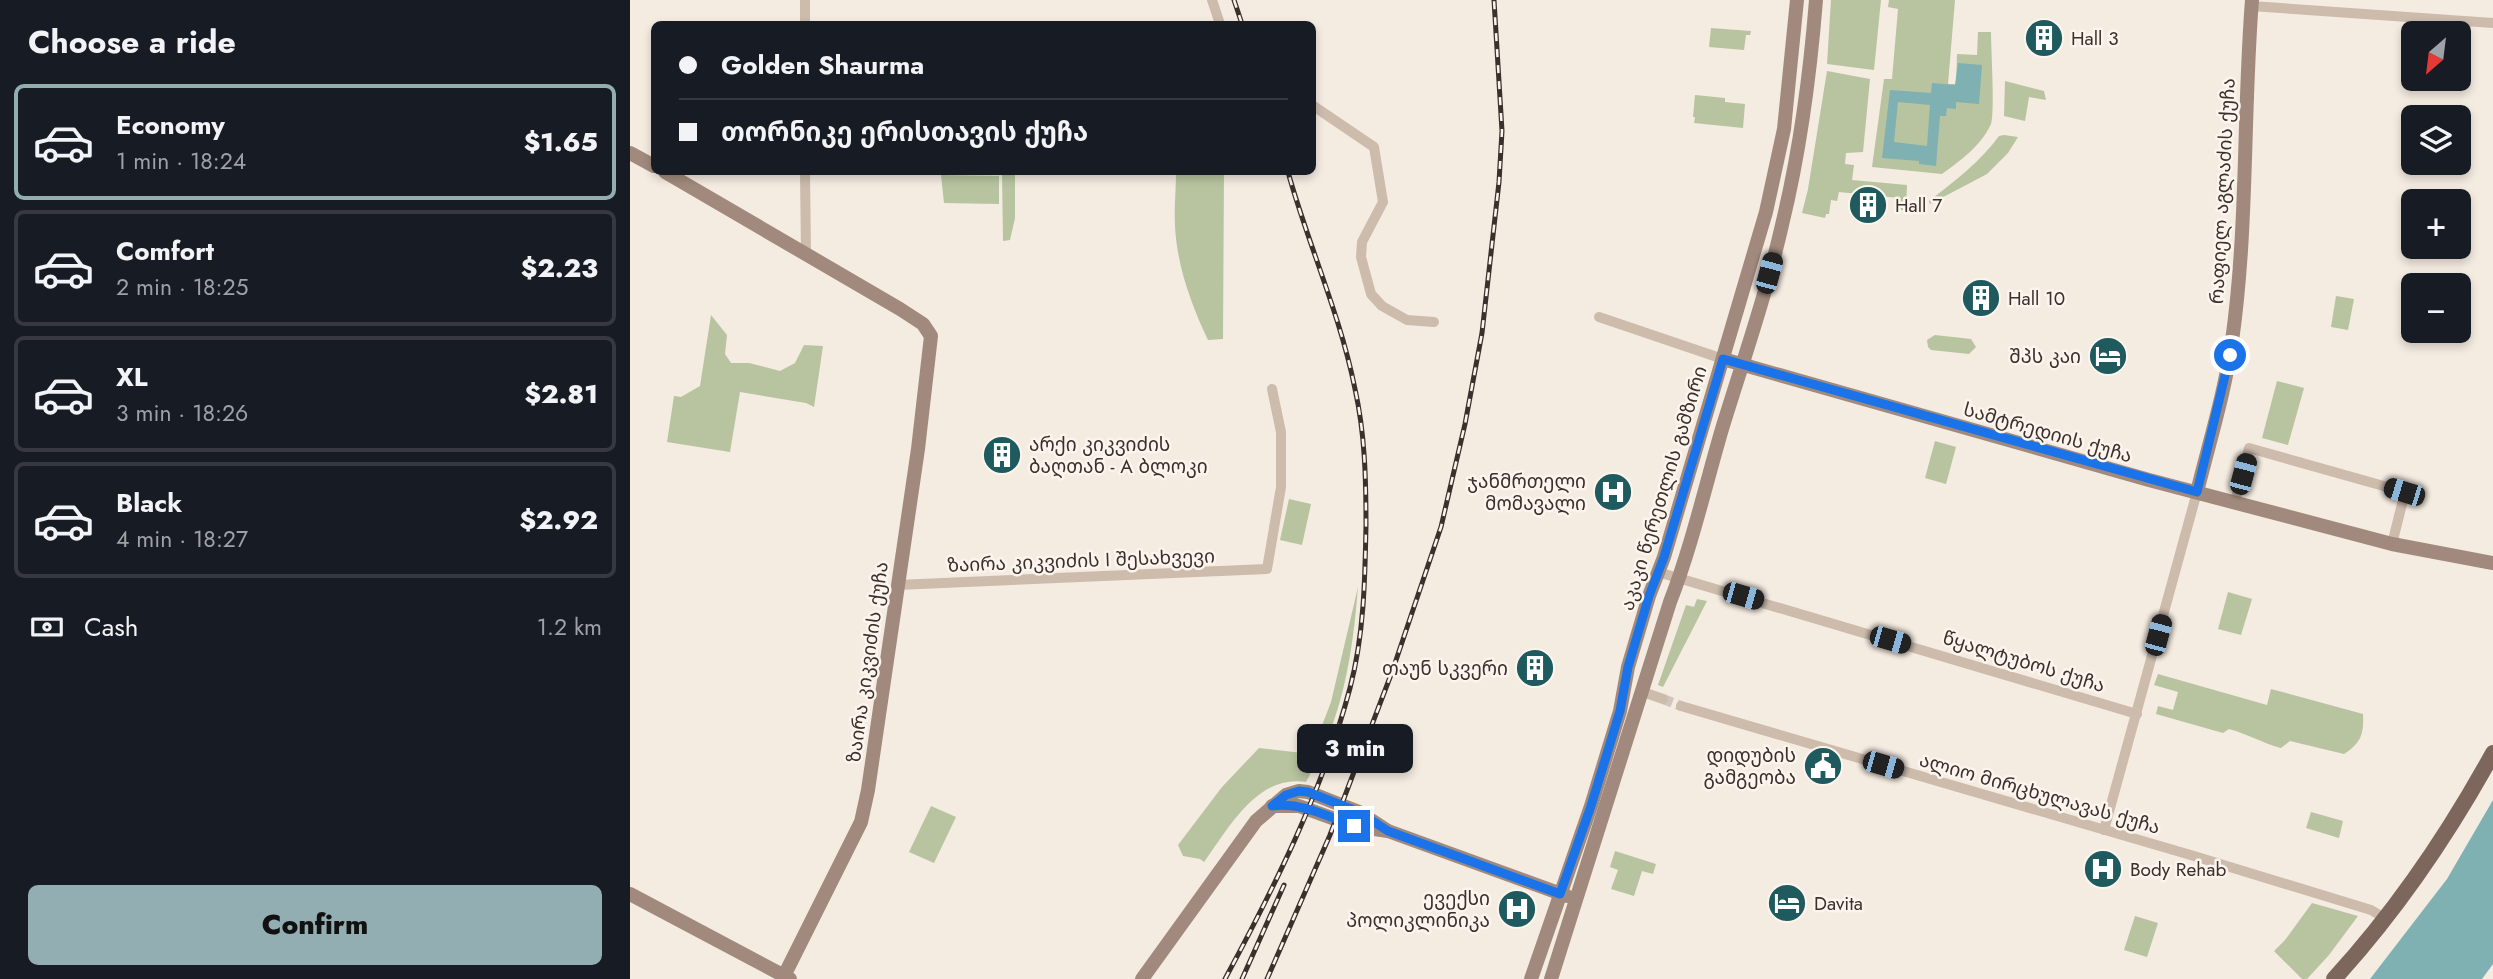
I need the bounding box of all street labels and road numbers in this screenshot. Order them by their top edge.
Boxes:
street label: რაფიელ აგლაძის ქუჩა [2203,77,2242,305]
street label: აკაკი წერეთლის გამზირი [1613,362,1714,614]
street label: სამტრედიის ქუჩა [1960,395,2135,469]
street label: ზაირა კიკვიძის I შესახვევი [947,542,1215,579]
street label: ზაირა კიკვიძის ქუჩა [840,560,895,764]
street label: წყალტუბოს ქუჩა [1939,624,2108,699]
street label: ალიო მირცხულავას ქუჩა [1916,746,2163,841]

